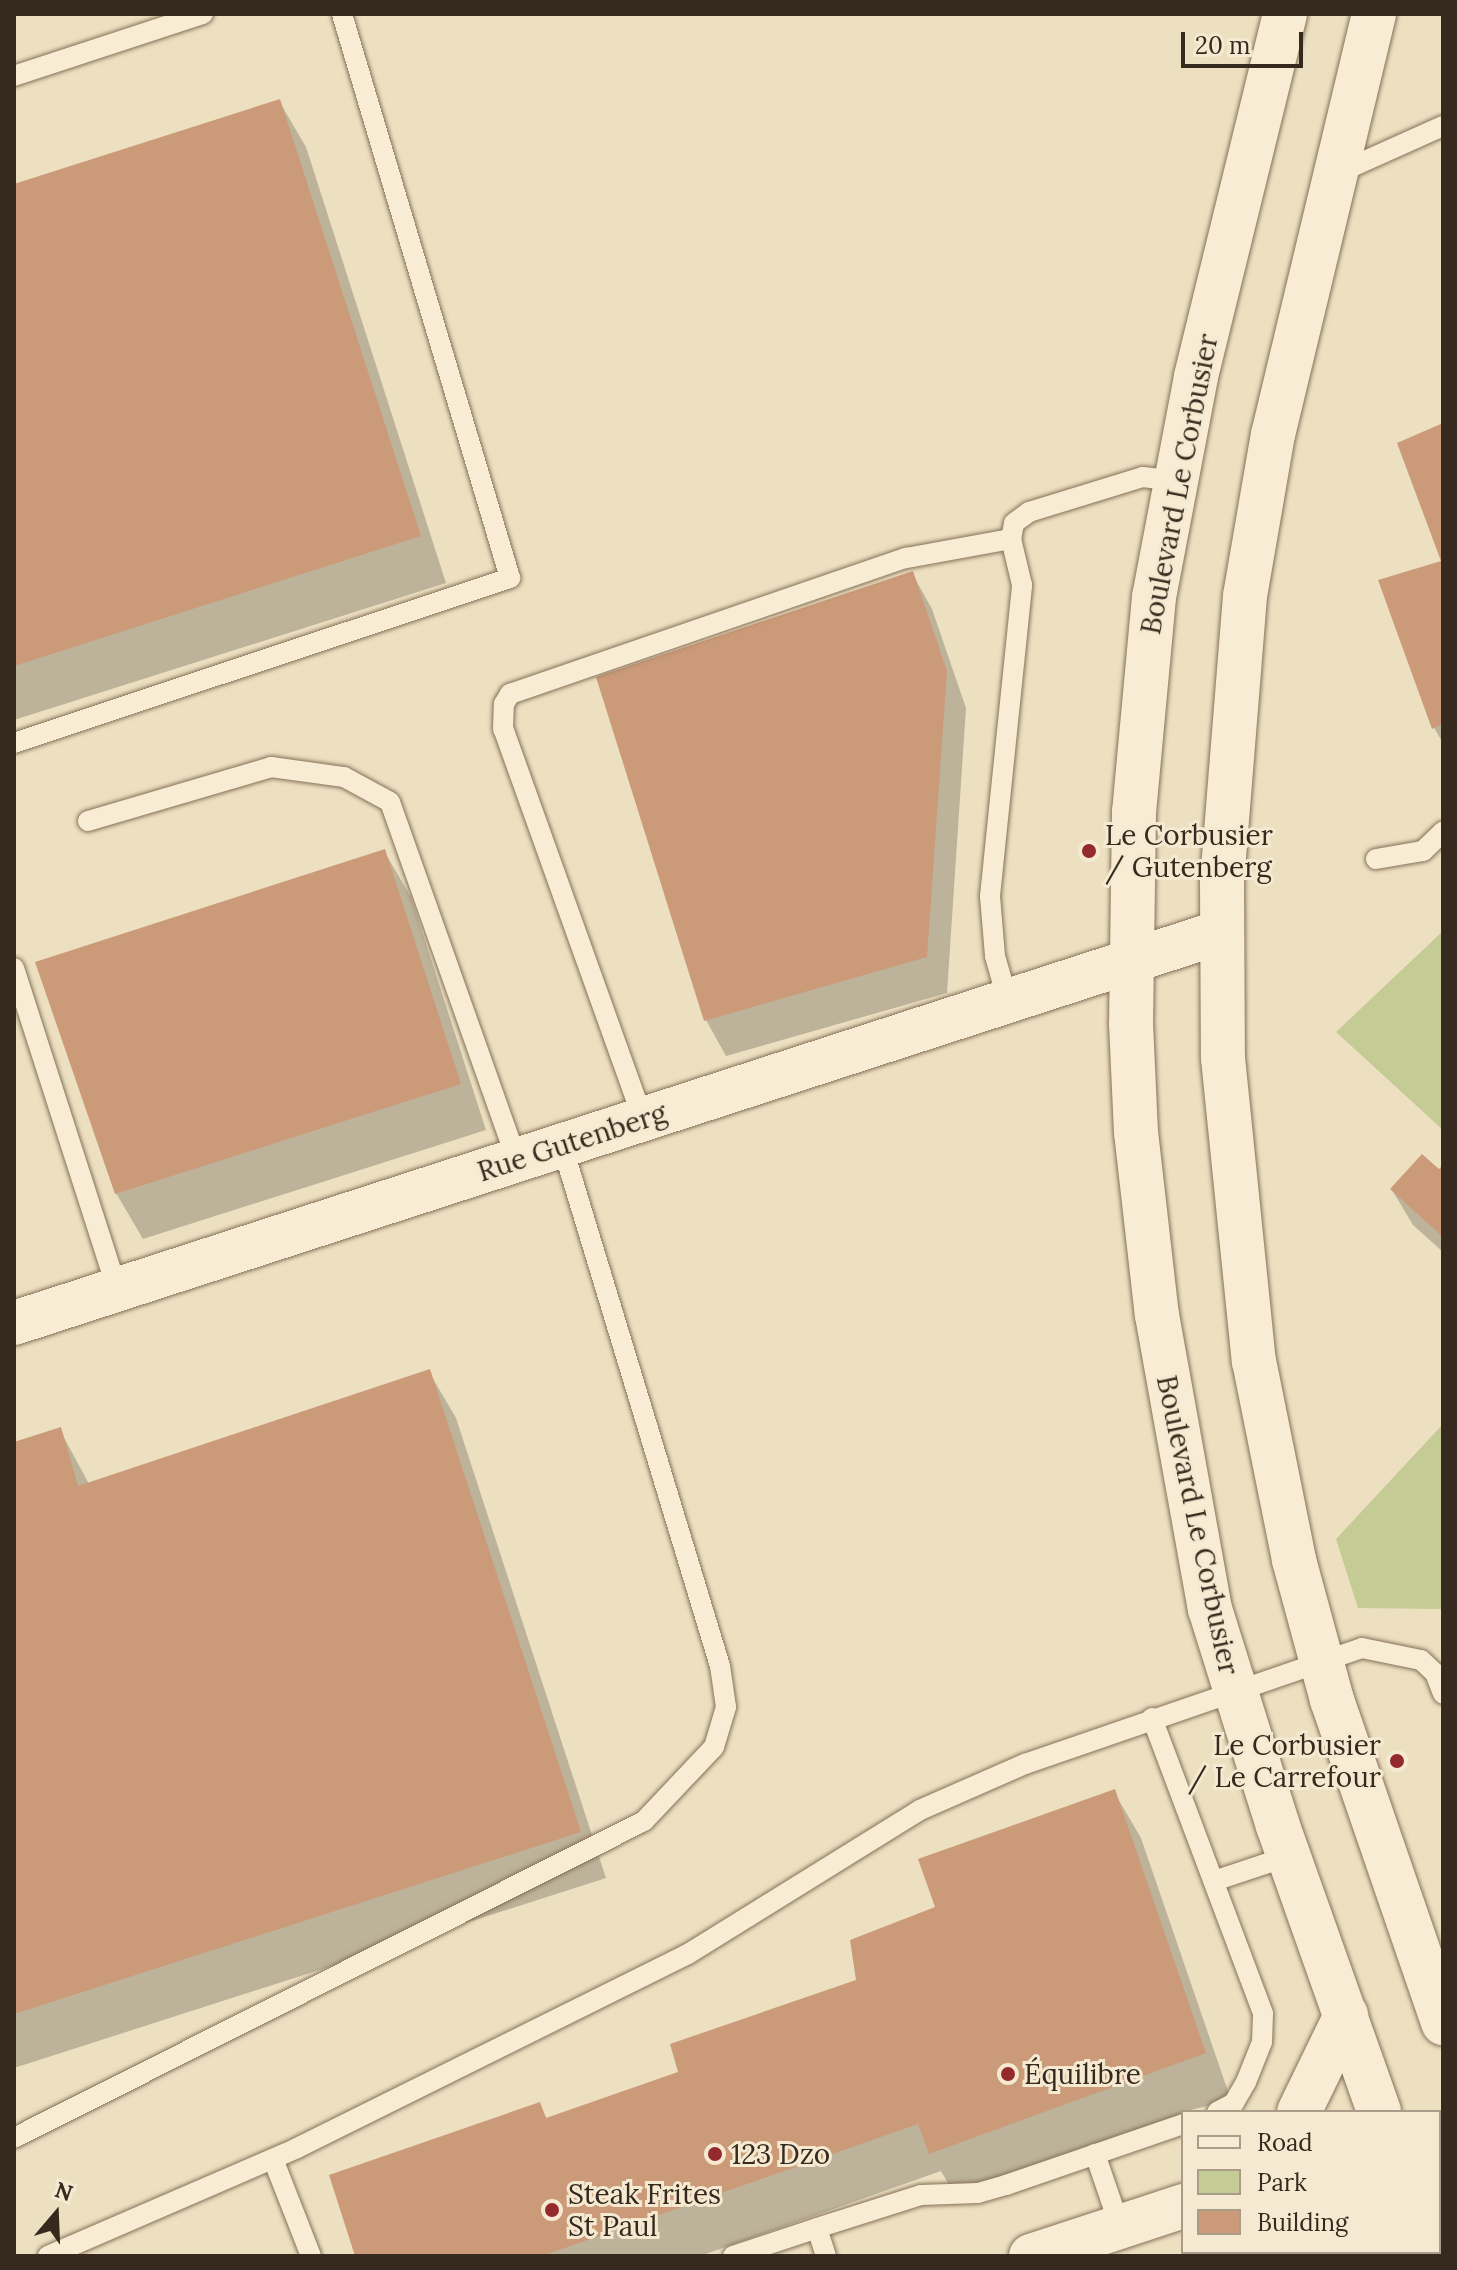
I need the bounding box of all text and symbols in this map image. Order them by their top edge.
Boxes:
scale bar [1185,16,1307,66]
text: 20 m [1195,30,1251,61]
street label: Boulevard Le Corbusier [1133,331,1225,637]
place label: Le Corbusier / Gutenberg [1105,818,1273,884]
marker: Le Corbusier / Gutenberg [1080,842,1098,860]
street label: Rue Gutenberg [473,1096,671,1188]
street label: Boulevard Le Corbusier [1150,1372,1246,1678]
place label: Le Corbusier / Le Carrefour [1188,1728,1381,1794]
marker: Le Corbusier / Le Carrefour [1388,1752,1406,1770]
place label: Équilibre [1024,2057,1141,2091]
marker: Équilibre [999,2065,1017,2083]
legend [1181,2110,1441,2254]
text: Road [1257,2127,1313,2158]
place label: 123 Dzo [731,2137,830,2171]
marker: 123 Dzo [706,2145,724,2163]
text: Park [1257,2167,1307,2198]
north arrow [16,2174,96,2254]
text: N [51,2175,76,2207]
place label: Steak Frites St Paul [568,2177,721,2243]
marker: Steak Frites St Paul [543,2201,561,2219]
text: Building [1257,2207,1348,2238]

